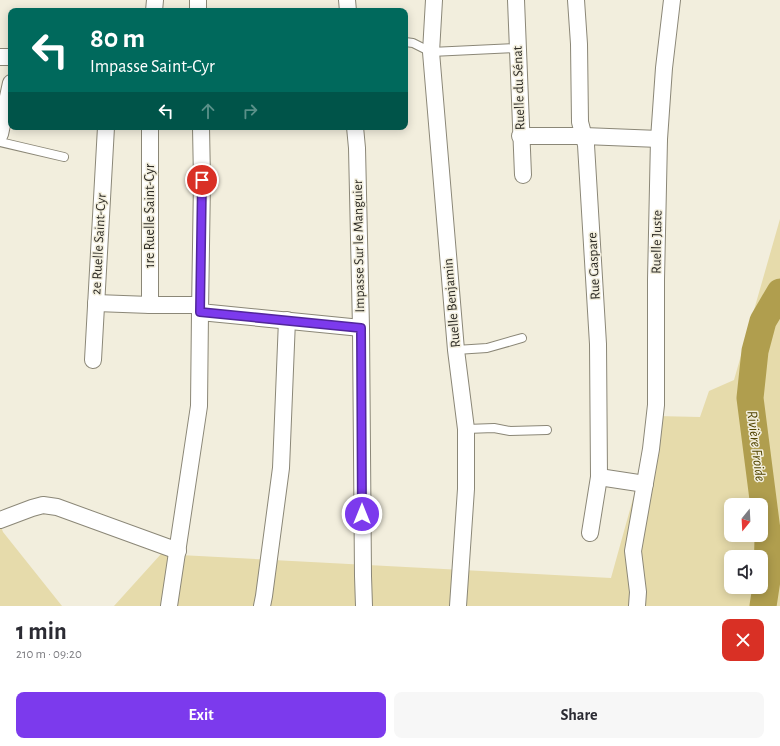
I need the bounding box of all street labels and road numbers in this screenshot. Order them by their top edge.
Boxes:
street label: Ruelle du Sénat [511,45,527,130]
street label: 1re Ruelle Saint-Cyr [143,163,157,268]
street label: Impasse Sur le Manguier [351,179,367,313]
street label: 2e Ruelle Saint-Cyr [89,192,109,295]
street label: Ruelle Juste [649,210,665,274]
street label: Rue Gaspare [585,232,603,300]
street label: Ruelle Benjamin [441,258,463,348]

